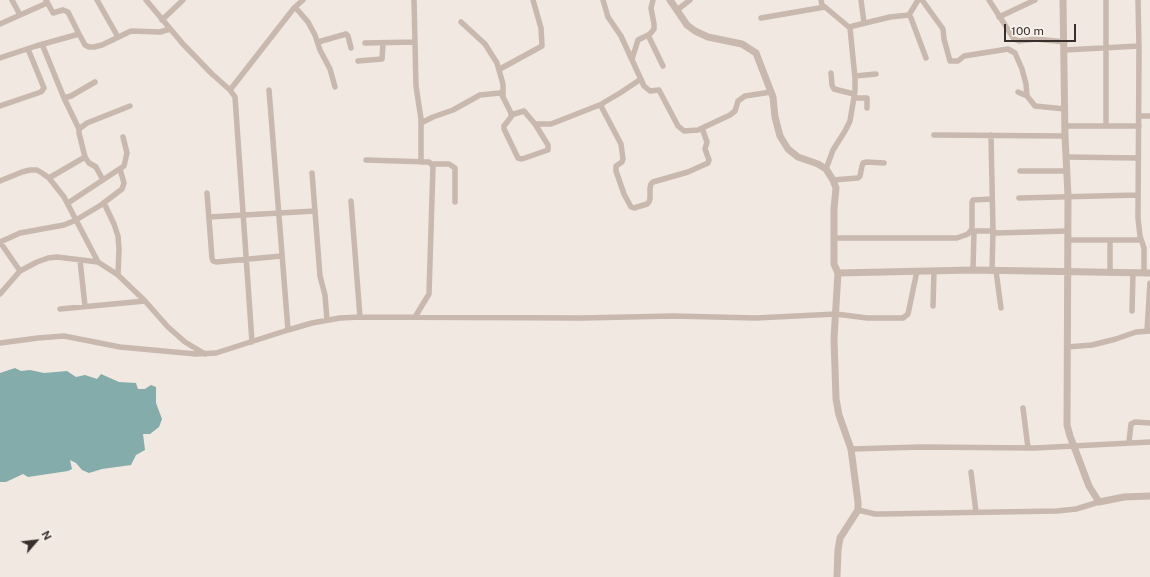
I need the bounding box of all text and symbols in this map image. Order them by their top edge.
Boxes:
scale bar [1006,16,1078,42]
text: 100 m [1011,24,1044,38]
north arrow [16,521,56,561]
text: N [39,529,54,542]

